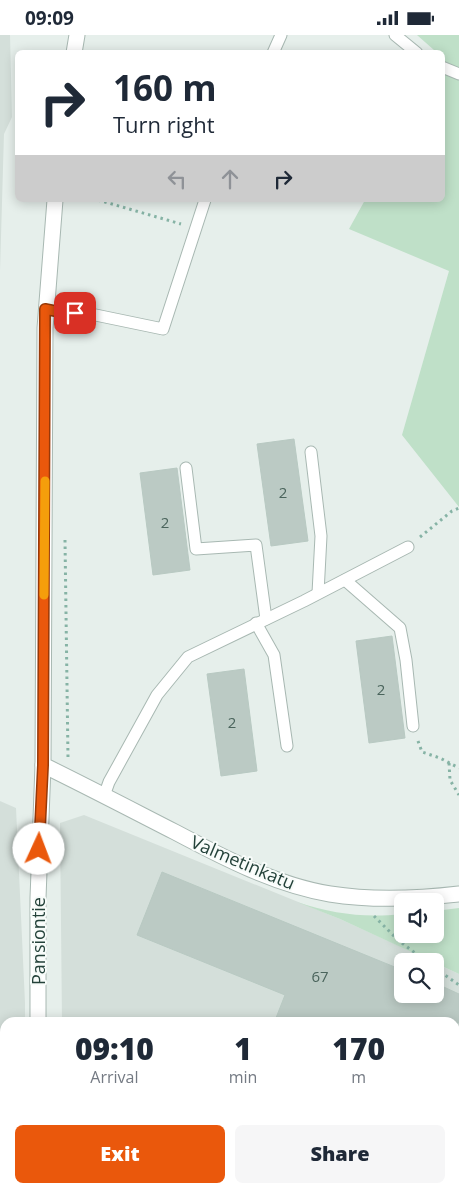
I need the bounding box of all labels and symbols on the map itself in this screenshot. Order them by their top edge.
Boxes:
pin [54,292,96,334]
house number: 2 [279,482,287,502]
house number: 2 [161,512,169,532]
house number: 2 [377,679,385,699]
house number: 2 [228,712,236,732]
position arrow [12,822,64,874]
street label: Valmetinkatu [187,829,299,895]
street label: Pansiontie [26,897,50,985]
house number: 67 [311,966,329,986]

